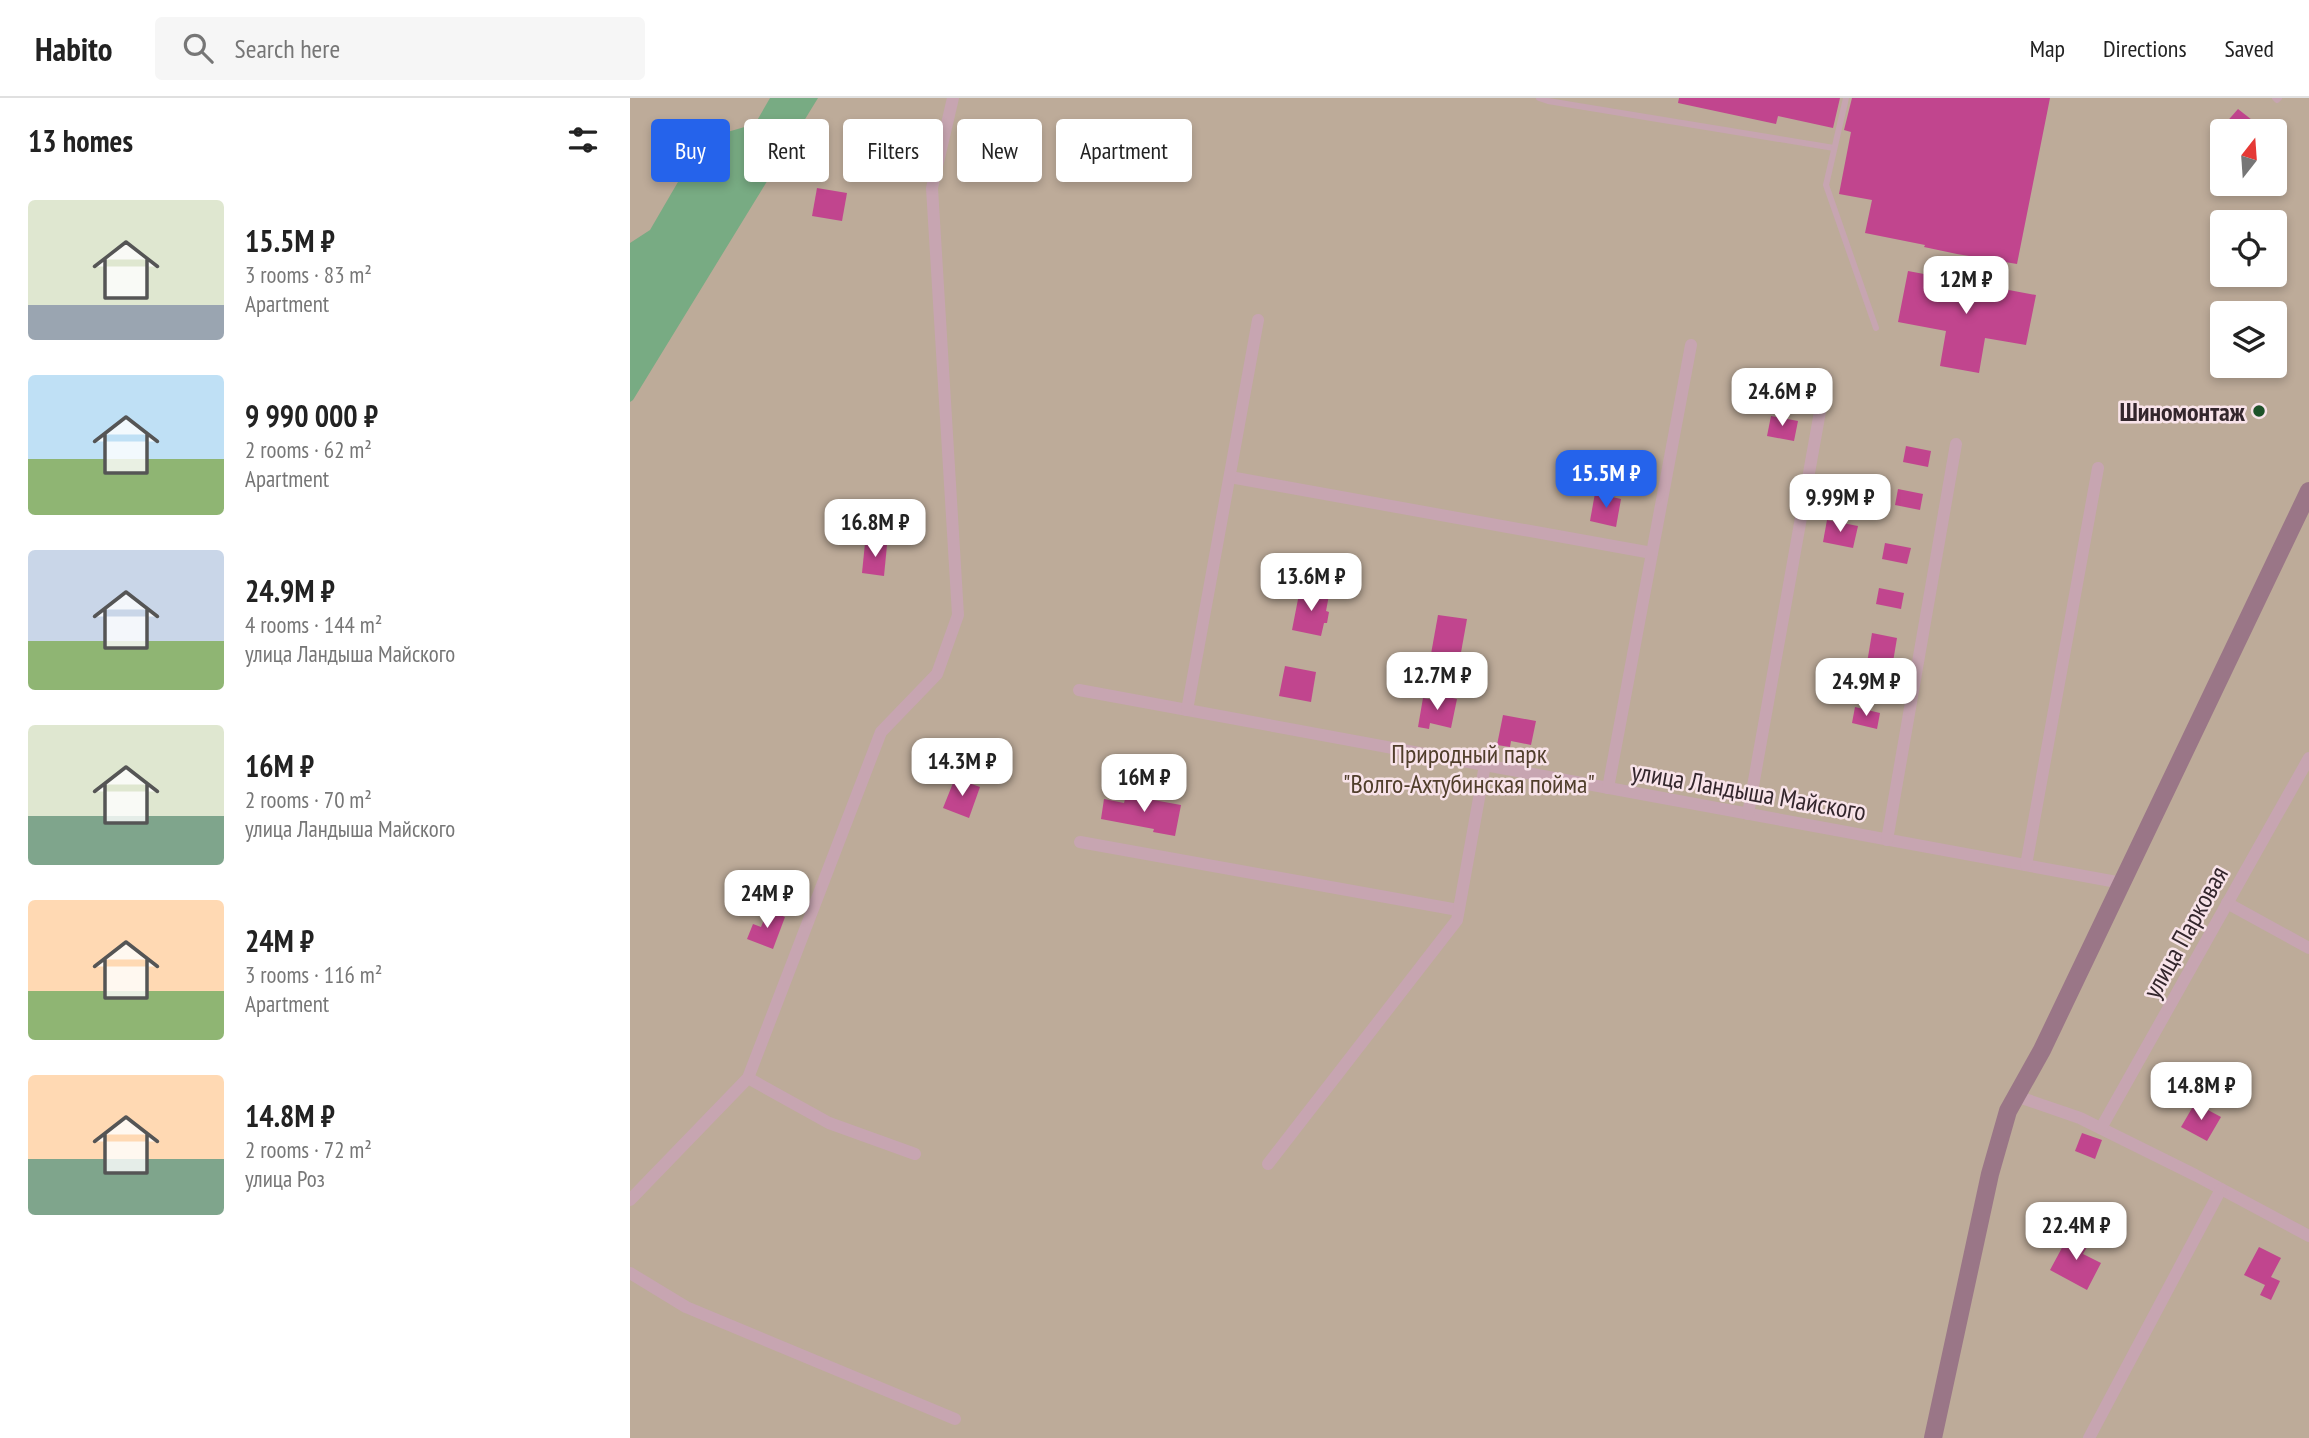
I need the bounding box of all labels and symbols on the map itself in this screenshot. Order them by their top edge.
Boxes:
north arrow [2210,119,2287,196]
pin: 12M ₽ [1917,256,2015,316]
pin: 24.6M ₽ [1717,368,1847,428]
place label: Шиномонтаж [2119,395,2246,428]
marker: Шиномонтаж [2251,403,2267,419]
pin: 15.5M ₽ [1541,450,1671,510]
pin: 9.99M ₽ [1775,474,1905,534]
pin: 16.8M ₽ [810,500,940,559]
pin: 13.6M ₽ [1246,554,1376,613]
pin: 12.7M ₽ [1372,652,1502,712]
pin: 24.9M ₽ [1801,658,1931,718]
park label: Природный парк "Волго-Ахтубинская пойма" [1343,737,1595,800]
pin: 14.3M ₽ [897,738,1027,798]
pin: 16M ₽ [1095,754,1193,814]
street label: улица Ландыша Майского [1629,754,1869,828]
street label: улица Парковая [2135,860,2235,1004]
pin: 24M ₽ [718,870,816,930]
pin: 14.8M ₽ [2136,1062,2266,1122]
pin: 22.4M ₽ [2011,1202,2141,1262]

